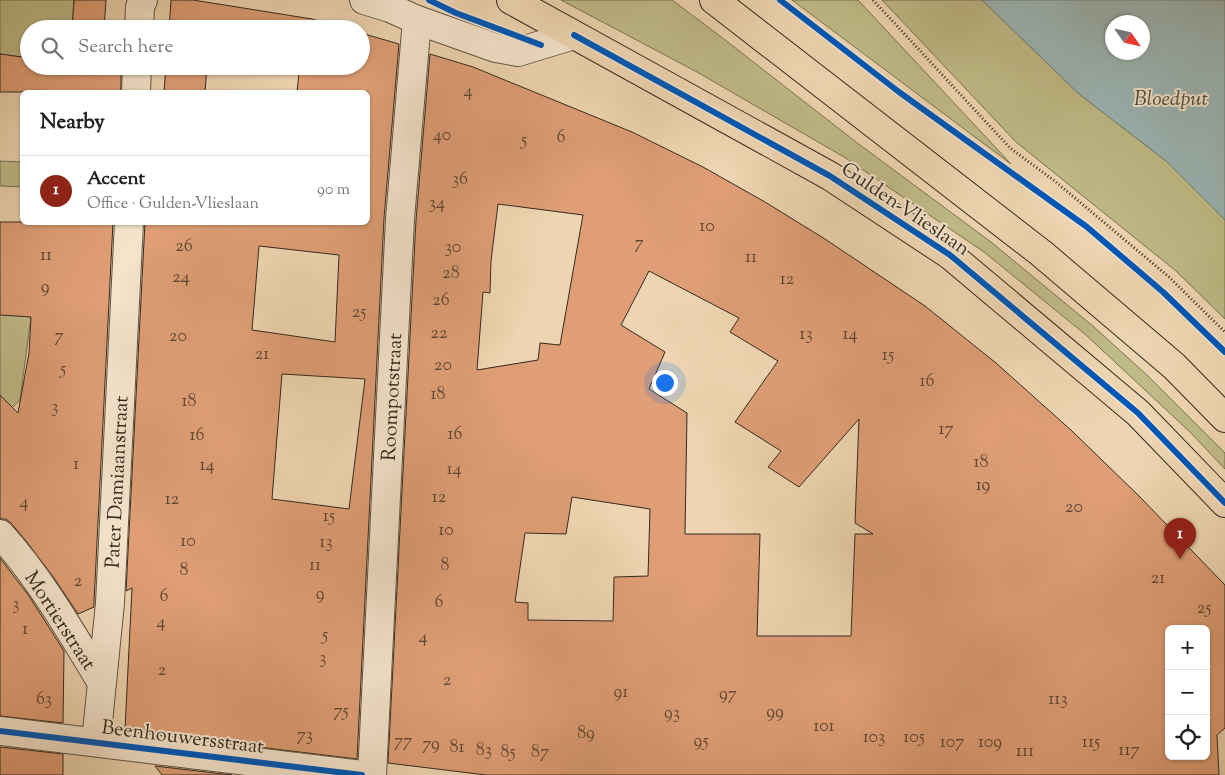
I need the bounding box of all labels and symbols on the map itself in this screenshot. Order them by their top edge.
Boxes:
north arrow [1105,15,1150,60]
house number: 4 [463,79,473,105]
water label: Bloedput [1134,85,1208,115]
house number: 40 [433,123,451,149]
house number: 6 [557,125,566,151]
house number: 5 [520,128,527,154]
street label: Gulden-Vlieslaan [834,156,975,264]
house number: 36 [452,167,468,193]
house number: 34 [429,191,445,217]
house number: 10 [699,214,715,240]
house number: 7 [634,231,644,257]
house number: 26 [175,234,193,260]
house number: 30 [445,235,461,261]
house number: 11 [40,243,52,269]
house number: 11 [745,245,757,271]
house number: 28 [442,261,460,287]
house number: 24 [172,265,190,291]
house number: 12 [780,267,795,293]
house number: 9 [41,275,50,301]
house number: 26 [432,288,450,314]
house number: 25 [352,300,366,326]
house number: 22 [431,321,448,347]
house number: 13 [799,322,813,348]
house number: 14 [842,322,858,348]
house number: 7 [54,324,64,350]
house number: 20 [169,324,187,350]
street label: Roompotstraat [376,332,411,462]
house number: 21 [255,342,269,368]
house number: 15 [882,343,894,369]
house number: 20 [434,353,452,379]
house number: 5 [59,357,66,383]
house number: 16 [919,369,935,395]
your location [652,370,678,396]
house number: 18 [430,382,446,408]
house number: 18 [181,389,197,415]
house number: 3 [51,395,59,421]
street label: Pater Damiaanstraat [99,395,138,569]
house number: 17 [938,417,954,443]
house number: 16 [447,422,463,448]
house number: 16 [189,423,205,449]
house number: 18 [973,450,989,476]
house number: 1 [73,452,79,478]
house number: 14 [199,453,215,479]
house number: 14 [446,457,462,483]
house number: 19 [976,473,991,499]
house number: 12 [432,485,447,511]
house number: 12 [165,487,180,513]
house number: 4 [19,490,29,516]
house number: 20 [1065,495,1083,521]
house number: 15 [323,504,335,530]
house number: 10 [438,518,454,544]
pin: 1 [1164,518,1196,559]
house number: 10 [180,529,196,555]
house number: 13 [319,530,333,556]
house number: 11 [309,553,321,579]
house number: 8 [441,553,450,579]
house number: 8 [180,558,189,584]
street label: Mortierstraat [16,566,102,677]
house number: 21 [1151,566,1165,592]
house number: 2 [74,569,83,595]
house number: 9 [316,582,325,608]
house number: 6 [160,584,169,610]
house number: 6 [435,590,444,616]
house number: 3 [12,592,20,618]
house number: 25 [1197,596,1211,622]
house number: 4 [156,610,166,636]
house number: 1 [22,617,28,643]
house number: 5 [321,623,328,649]
house number: 4 [418,625,428,651]
house number: 3 [319,646,327,672]
house number: 2 [158,658,167,684]
house number: 2 [443,668,452,694]
house number: 91 [614,680,628,706]
house number: 97 [719,682,737,708]
house number: 63 [36,687,52,713]
house number: 113 [1048,687,1068,713]
house number: 75 [333,699,349,725]
house number: 99 [766,700,784,726]
house number: 93 [664,701,680,727]
street label: Beenhouwersstraat [100,714,266,763]
house number: 101 [813,714,835,740]
house number: 89 [577,721,595,747]
house number: 73 [297,723,313,749]
house number: 103 [863,725,885,751]
house number: 105 [903,725,925,751]
house number: 77 [394,729,412,755]
house number: 95 [693,729,709,755]
house number: 107 [940,730,964,756]
house number: 109 [978,730,1002,756]
house number: 115 [1082,730,1100,756]
house number: 79 [422,732,440,758]
house number: 81 [449,735,465,761]
house number: 83 [476,738,492,764]
house number: 117 [1118,738,1140,764]
house number: 111 [1016,739,1034,765]
house number: 85 [500,740,516,766]
house number: 87 [531,740,549,766]

